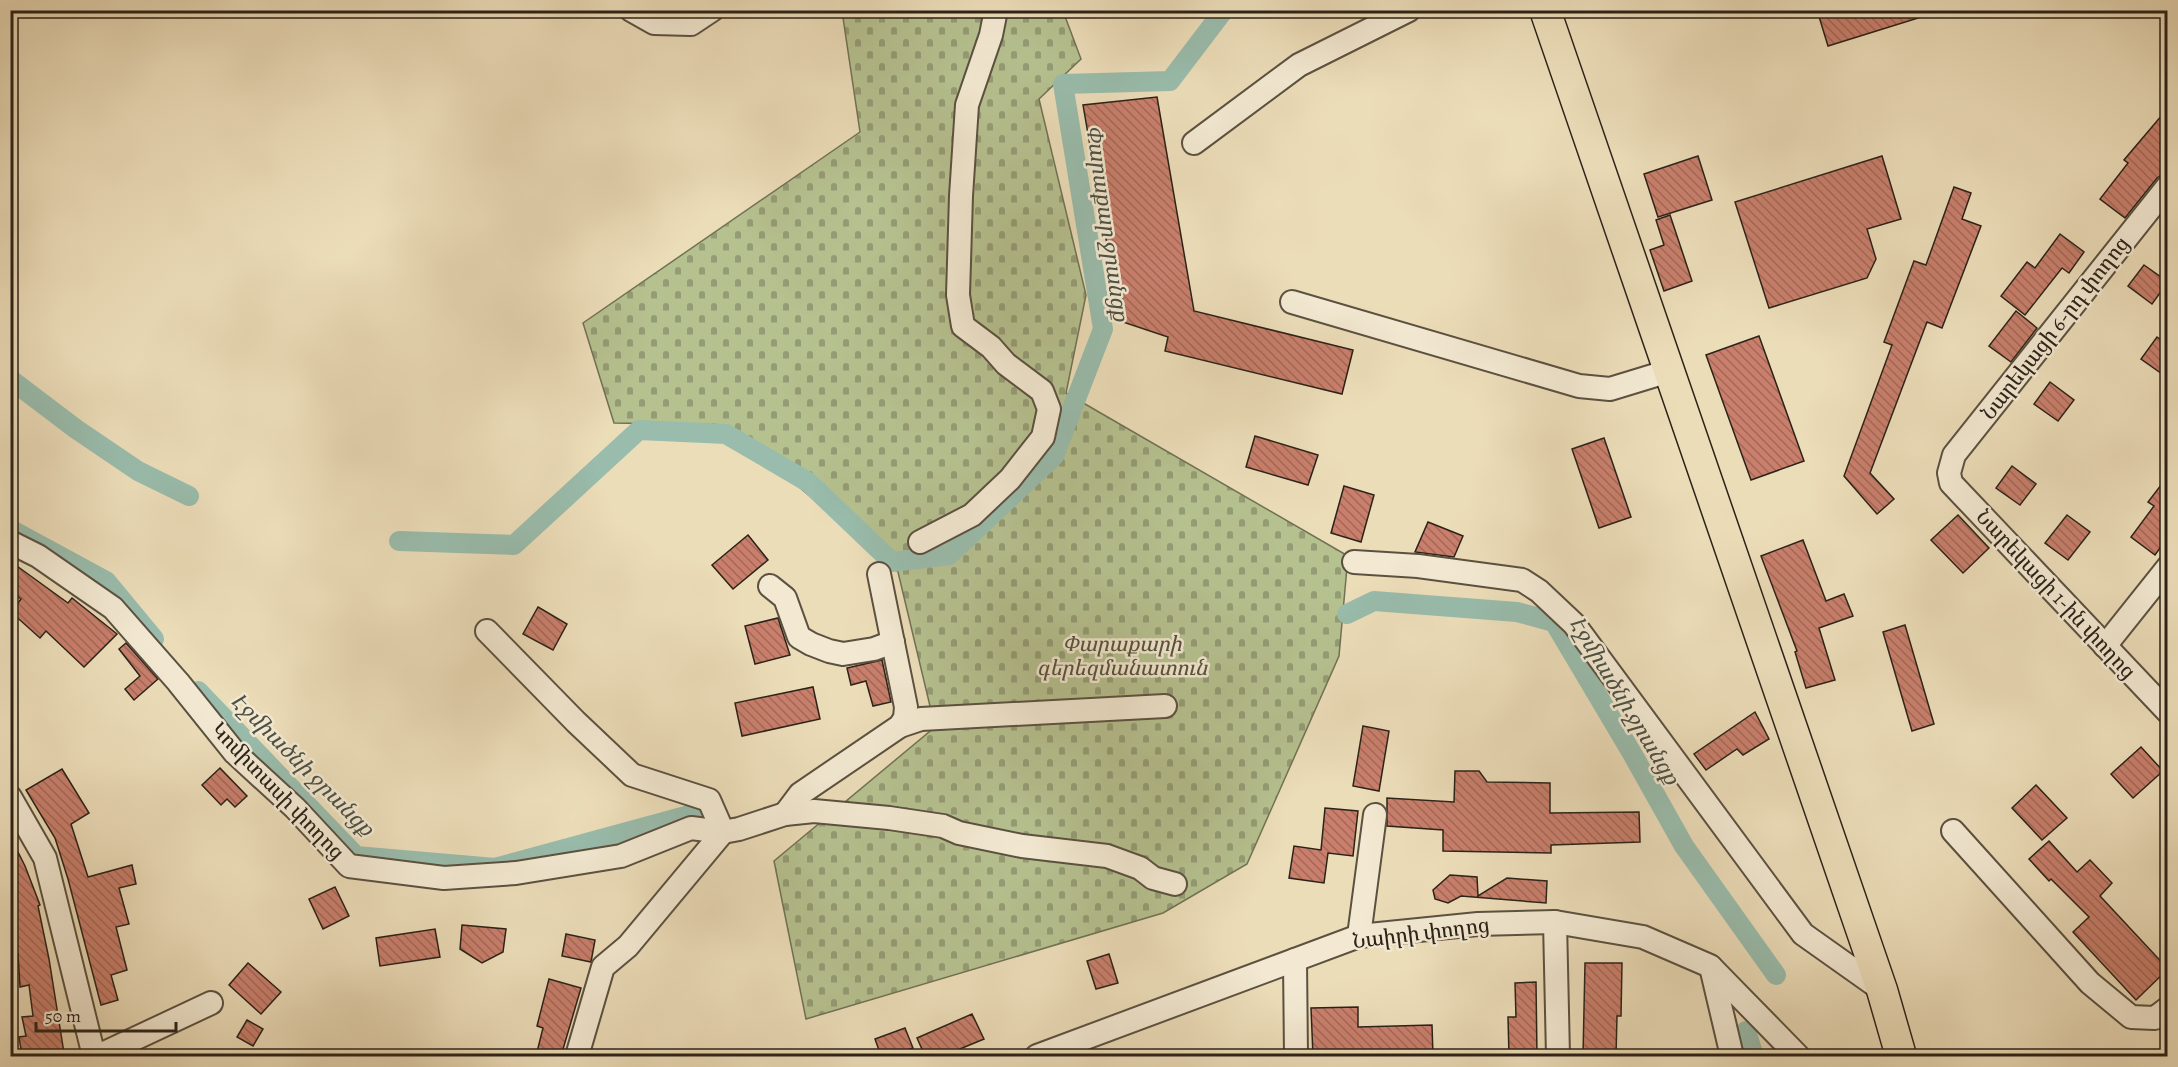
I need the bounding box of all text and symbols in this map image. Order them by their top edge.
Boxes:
water label: Փարաքար ջրանցք [1078,123,1136,324]
street label: Նարեկացի 6-րդ փողոց [1974,230,2136,426]
street label: Նարեկացի 1-ին փողոց [1970,503,2142,685]
water label: Էջմիածնի ջրանցք [1562,611,1687,791]
park label: Փարաքարի գերեզմանատուն [1037,630,1208,682]
water label: Էջմիածնի ջրանցք [224,686,381,844]
street label: Կոմիտասի փողոց [205,716,351,866]
street label: Նաիրի փողոց [1351,911,1491,955]
scale bar [36,995,176,1033]
text: 50 m [45,1004,81,1028]

